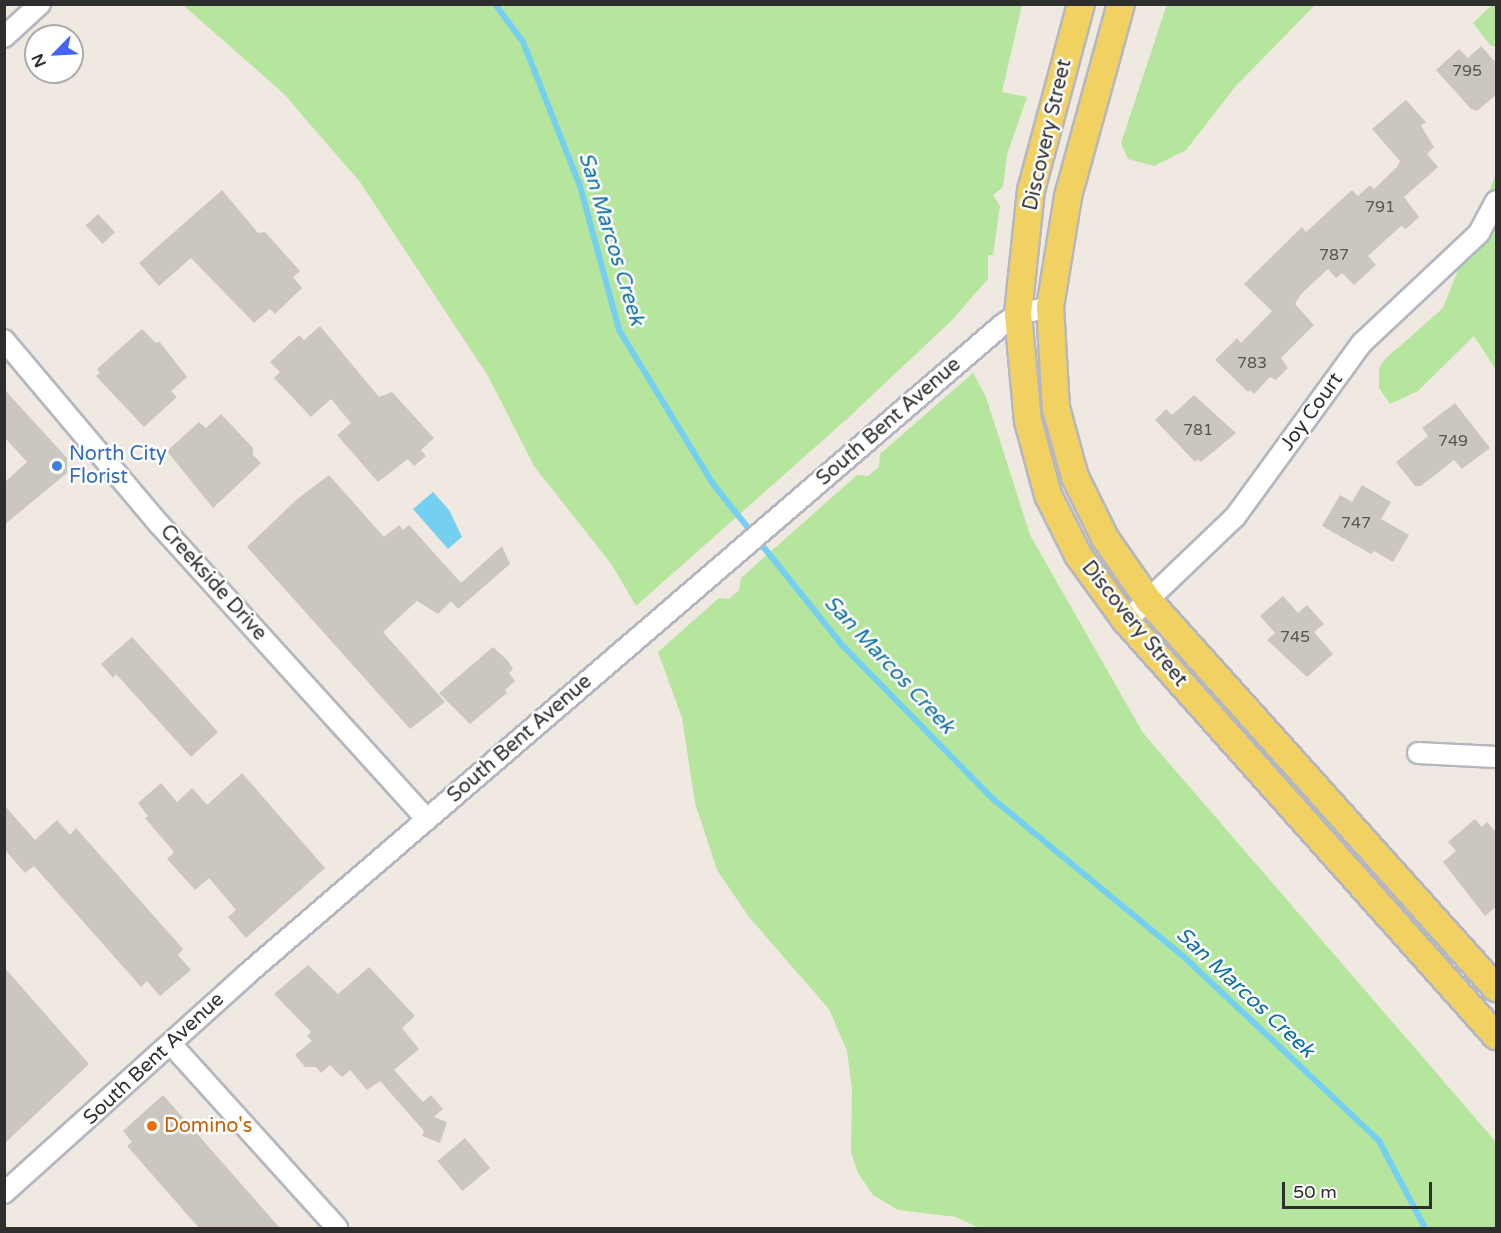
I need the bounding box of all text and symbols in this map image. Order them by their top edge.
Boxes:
north arrow [24,24,84,84]
text: N [28,51,51,70]
street label: Discovery Street [1019,57,1077,213]
house number: 795 [1452,61,1482,81]
water label: San Marcos Creek [573,149,649,329]
house number: 791 [1365,197,1395,217]
house number: 787 [1319,245,1349,265]
street label: South Bent Avenue [812,353,966,491]
house number: 783 [1237,353,1267,373]
street label: Joy Court [1276,368,1348,456]
house number: 781 [1183,420,1213,440]
house number: 749 [1438,431,1468,451]
place label: North City Florist [69,442,167,489]
marker: North City Florist [50,459,64,473]
house number: 747 [1341,513,1371,533]
street label: Creekside Drive [155,520,271,646]
street label: Discovery Street [1076,556,1192,692]
water label: San Marcos Creek [819,591,959,739]
house number: 745 [1280,627,1310,647]
street label: South Bent Avenue [443,670,597,808]
water label: San Marcos Creek [1171,923,1319,1063]
street label: South Bent Avenue [79,988,229,1130]
place label: Domino's [164,1114,252,1138]
marker: Domino's [145,1119,159,1133]
scale bar [1285,1170,1435,1208]
text: 50 m [1293,1181,1337,1203]

